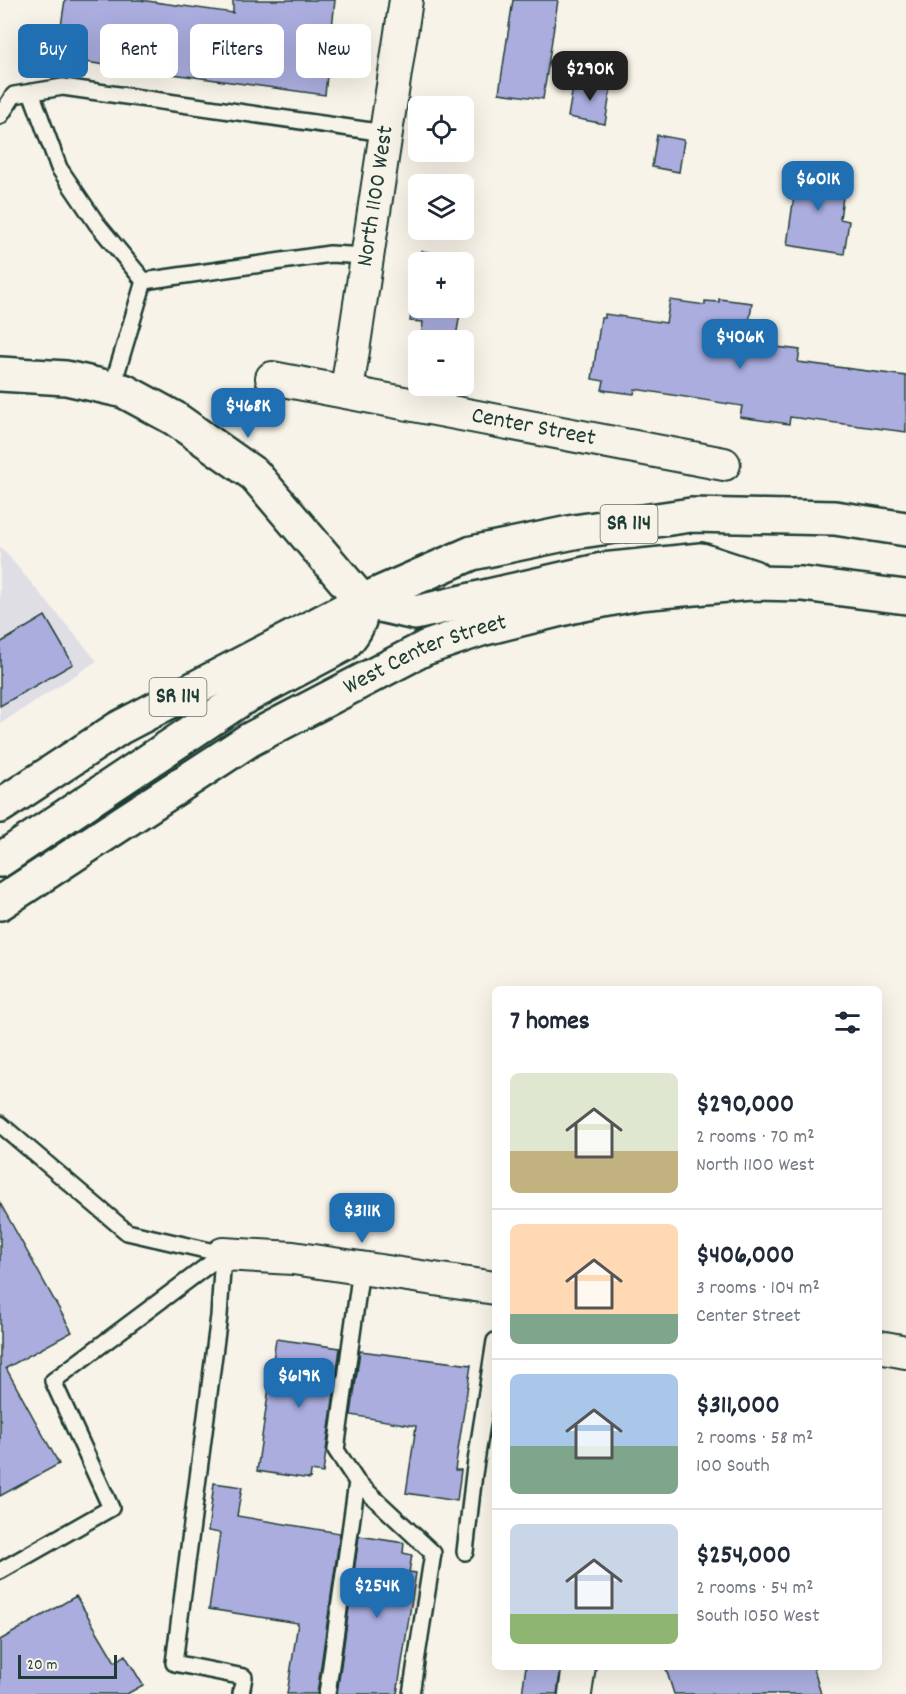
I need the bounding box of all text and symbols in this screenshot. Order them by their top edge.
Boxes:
chip: Buy [18,24,88,78]
chip: Rent [100,24,178,78]
chip: Filters [190,24,284,78]
chip: New [296,24,371,78]
pin: $290K [548,51,632,102]
text: $290K [566,56,614,84]
map controls [408,96,474,396]
button: locate [408,96,474,162]
street label: North 1100 West [349,123,404,269]
pin: $601K [776,161,860,212]
text: $601K [796,166,840,194]
button: layers [408,174,474,240]
button: + [408,252,474,318]
pin: $406K [698,319,782,370]
text: $406K [716,324,764,352]
button: − [408,330,474,396]
pin: $468K [206,388,290,439]
text: $468K [225,393,271,421]
street label: Center Street [468,399,598,456]
road number: SR 114 [600,505,658,543]
street label: West Center Street [338,606,510,705]
road number: SR 114 [150,678,207,716]
text: 7 homes [510,1004,590,1041]
icon: filters [831,1006,864,1039]
text: $290,000 [696,1087,794,1124]
icon: home [558,1097,630,1169]
text: 2 rooms · 70 m² [696,1124,815,1152]
text: North 1100 West [696,1152,815,1180]
pin: $311K [320,1193,404,1244]
text: $311K [343,1198,381,1226]
text: $406,000 [696,1238,794,1275]
icon: home [558,1248,630,1320]
text: 3 rooms · 104 m² [696,1275,820,1303]
text: Center Street [696,1303,801,1331]
pin: $619K [257,1358,341,1409]
text: $619K [278,1363,320,1391]
text: $311,000 [696,1388,780,1425]
icon: home [558,1398,630,1470]
text: 2 rooms · 58 m² [696,1425,813,1453]
text: 100 South [696,1453,770,1481]
text: $254,000 [696,1538,791,1575]
icon: home [558,1548,630,1620]
pin: $254K [335,1568,419,1619]
text: $254K [354,1573,400,1601]
text: 2 rooms · 54 m² [696,1575,814,1603]
text: South 1050 West [696,1603,820,1631]
scale bar [18,1652,117,1680]
text: 20 m [27,1654,57,1677]

